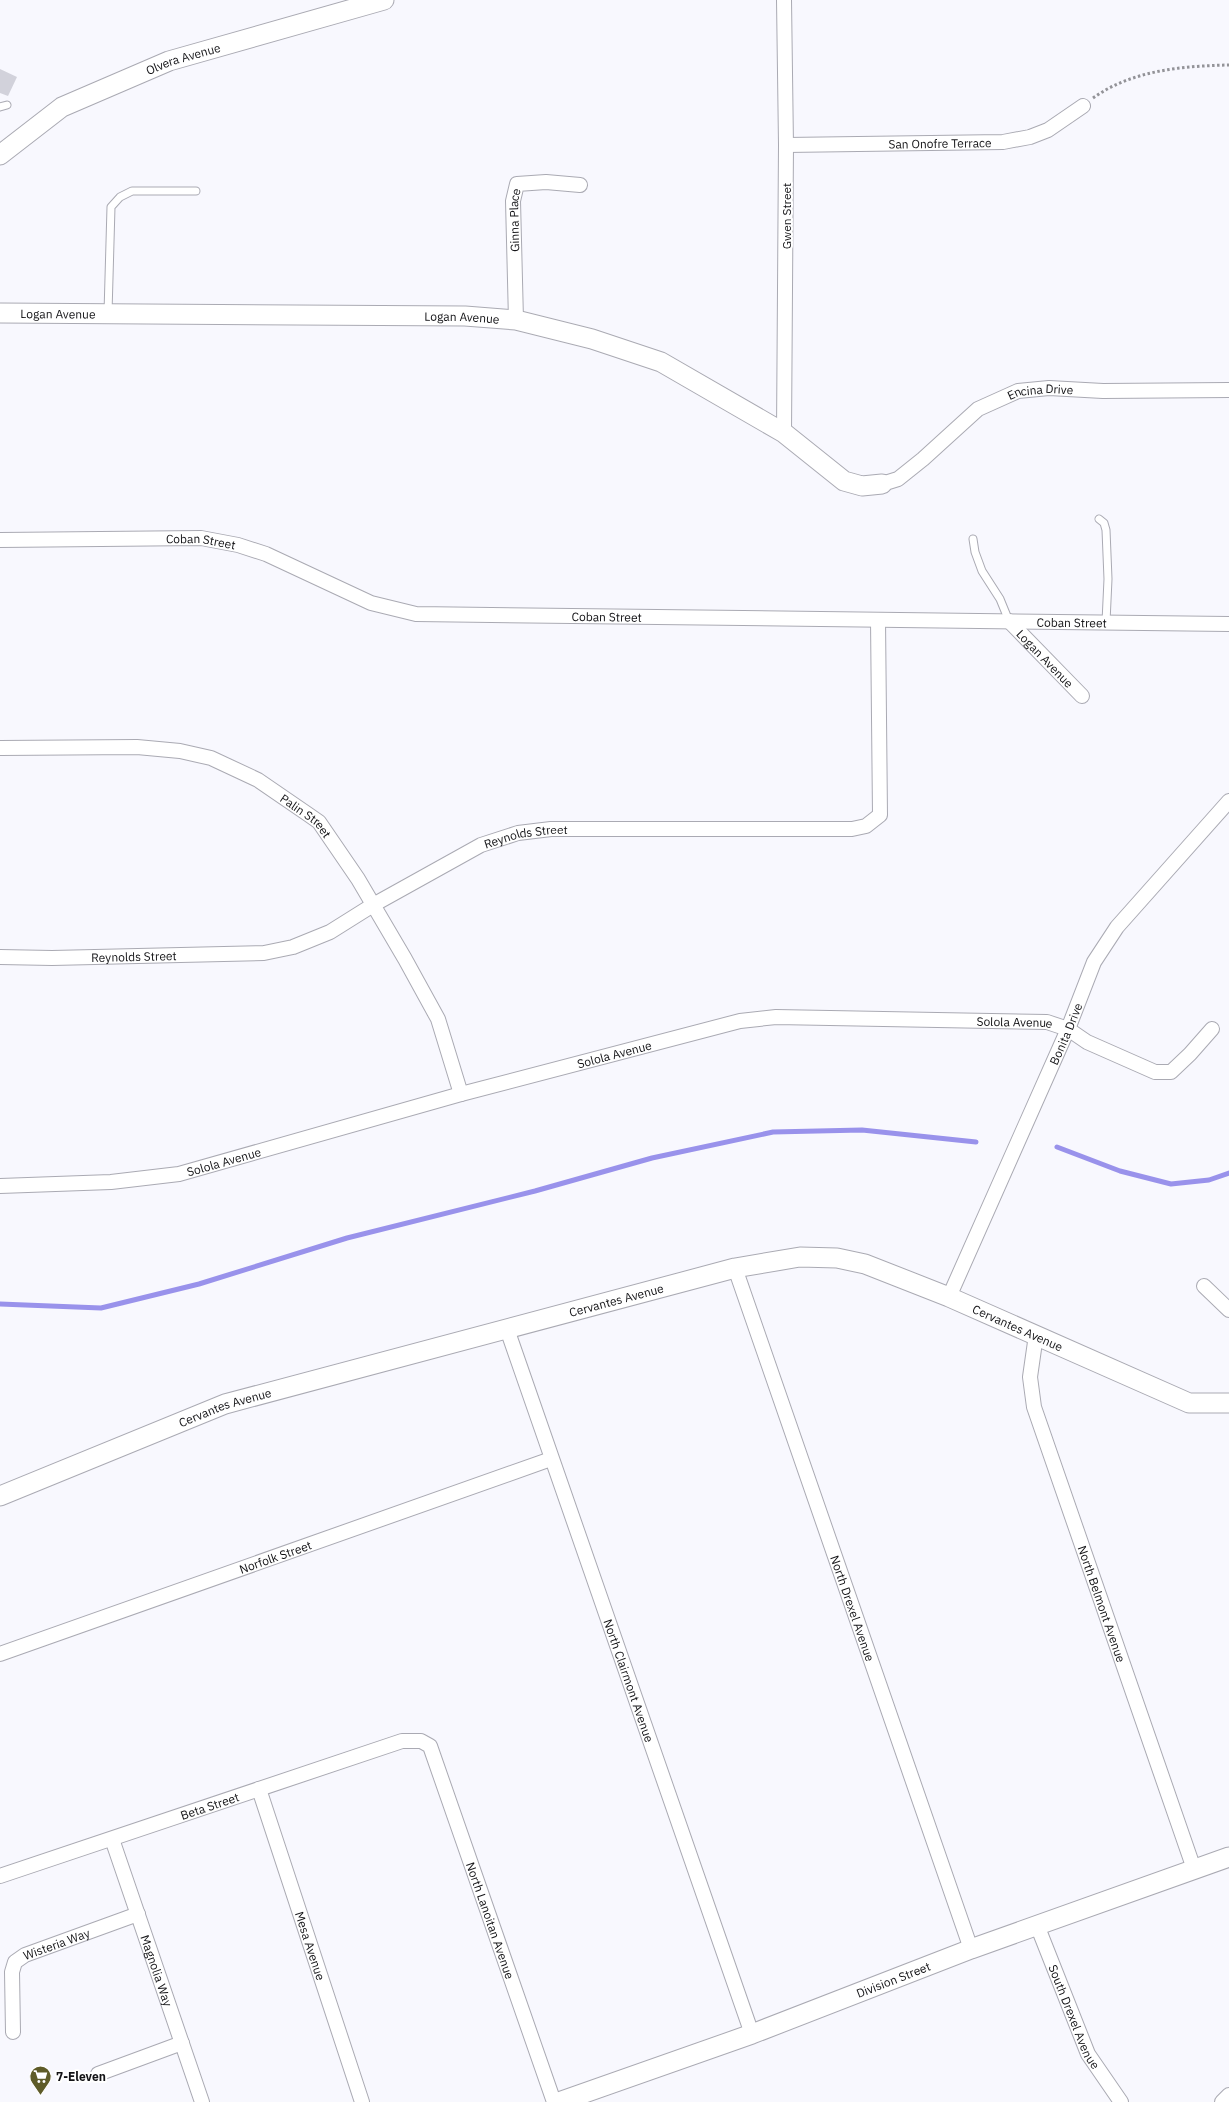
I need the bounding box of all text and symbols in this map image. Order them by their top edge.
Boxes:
street label: Olvera Avenue [143,39,222,78]
street label: San Onofre Terrace [888,135,992,151]
street label: Gwen Street [779,183,794,249]
street label: Ginna Place [505,186,523,252]
street label: Logan Avenue [20,306,96,321]
street label: Logan Avenue [424,308,500,326]
street label: Encina Drive [1005,380,1074,403]
street label: Coban Street [166,530,237,552]
street label: Coban Street [572,608,642,624]
street label: Coban Street [1036,614,1107,630]
street label: Logan Avenue [1014,626,1077,691]
street label: Palin Street [278,790,335,841]
street label: Reynolds Street [482,822,568,851]
street label: Reynolds Street [91,948,177,965]
street label: Bonita Drive [1046,1000,1085,1067]
street label: Solola Avenue [976,1013,1055,1031]
street label: Solola Avenue [575,1037,653,1071]
street label: Solola Avenue [185,1144,263,1179]
street label: Cervantes Avenue [567,1280,666,1319]
street label: Cervantes Avenue [970,1301,1066,1354]
street label: Cervantes Avenue [176,1384,273,1430]
street label: Norfolk Street [237,1537,313,1576]
street label: North Belmont Avenue [1075,1544,1129,1665]
street label: North Drexel Avenue [828,1553,878,1664]
street label: North Clairmont Avenue [601,1617,658,1744]
street label: Beta Street [178,1789,241,1822]
street label: North Lanoitan Avenue [463,1860,518,1981]
street label: Mesa Avenue [292,1909,329,1982]
street label: Wisteria Way [21,1925,92,1963]
street label: Magnolia Way [138,1933,176,2008]
street label: Division Street [854,1958,932,2000]
street label: South Drexel Avenue [1046,1962,1104,2072]
supermarket icon: 7-Eleven [28,2064,52,2095]
place label: 7-Eleven [56,2069,106,2084]

